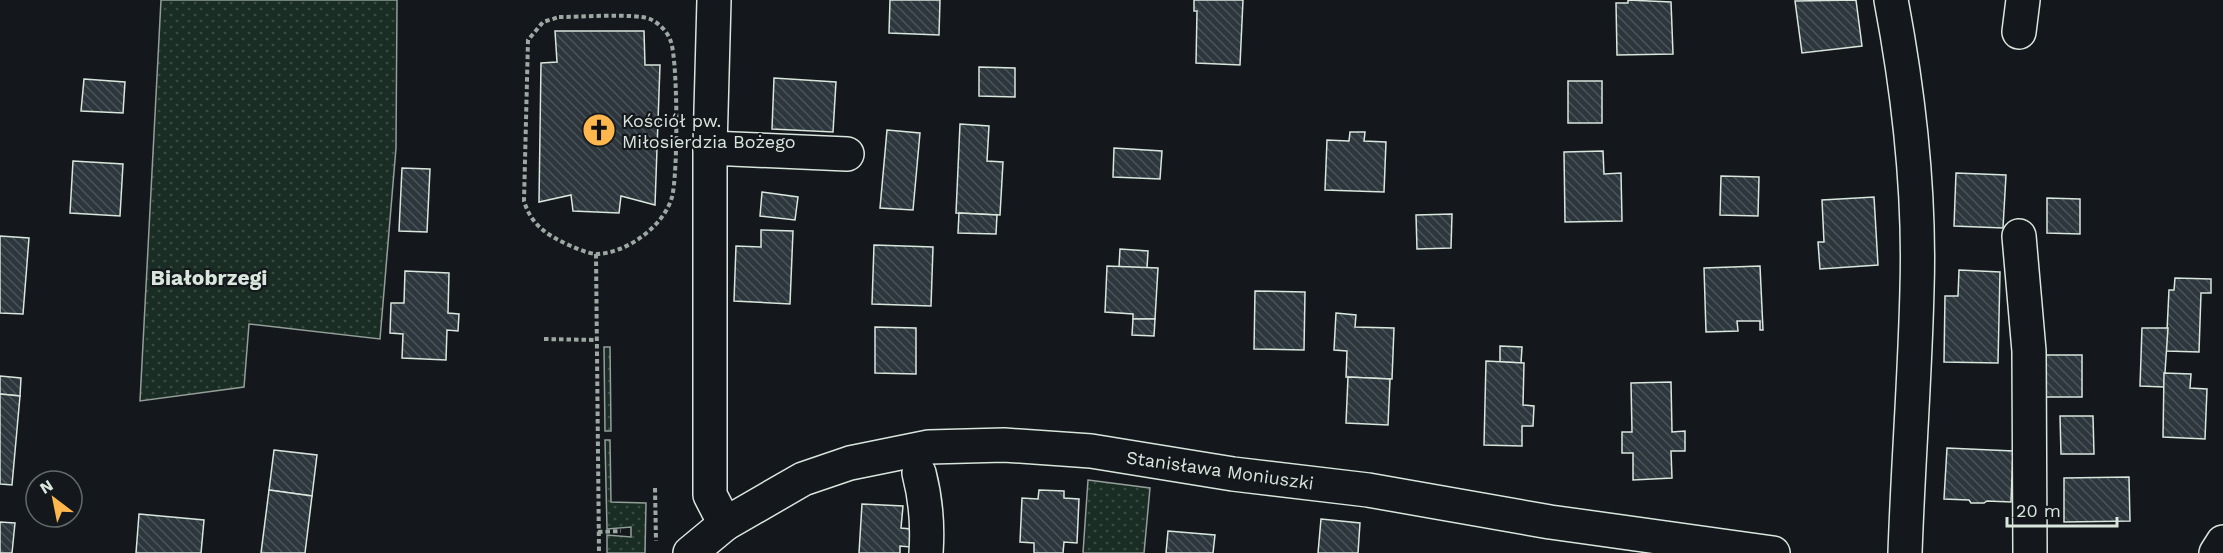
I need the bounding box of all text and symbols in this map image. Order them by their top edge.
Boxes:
place label: Kościół pw. Miłosierdzia Bożego [622,110,796,152]
church icon: Kościół pw. Miłosierdzia Bożego [581,112,617,148]
district label: Białobrzegi [151,265,267,290]
street label: Stanisława Moniuszki [1125,446,1315,494]
north arrow [24,469,84,529]
text: N [36,476,56,498]
scale bar [2007,490,2116,528]
text: 20 m [2016,500,2061,521]

